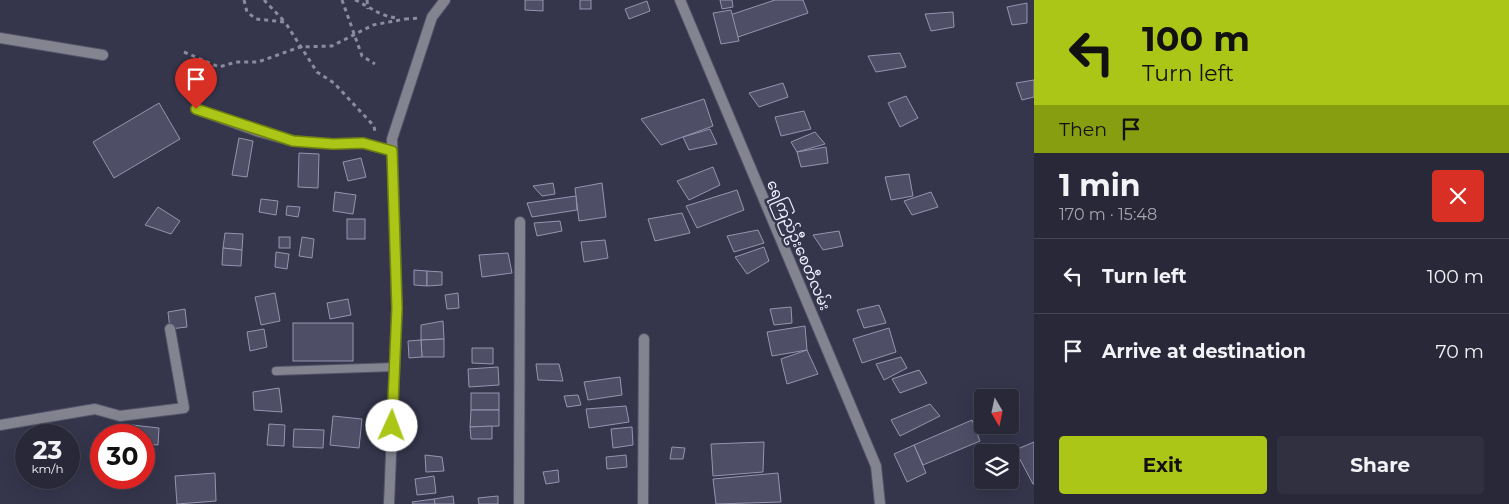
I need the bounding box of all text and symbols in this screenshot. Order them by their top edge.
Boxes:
text: 100 m [1142,17,1250,60]
icon: left [1059,20,1124,85]
pin [175,58,217,109]
text: Turn left [1142,60,1234,87]
icon: arrive [182,65,210,93]
icon: arrive [1117,115,1145,143]
text: Then [1059,118,1107,141]
text: 1 min [1059,167,1140,204]
button: close [1432,170,1484,222]
street label: ရေကြည်ဦးစေတီလမ်း [760,177,835,314]
text: 170 m · 15:48 [1059,205,1157,224]
icon: left [1059,262,1087,290]
text: Turn left [1102,265,1187,288]
text: 100 m [1427,265,1484,288]
icon: arrive [1059,337,1087,365]
text: Arrive at destination [1102,340,1306,363]
text: 70 m [1435,340,1484,363]
north arrow [974,389,1019,434]
map controls [974,389,1019,489]
position arrow [365,399,417,451]
speed limit sign: 30 [90,424,155,489]
text: 23 [33,435,62,465]
button: Exit [1059,436,1267,494]
button: Share [1277,436,1484,494]
button: layers [974,444,1019,489]
text: km/h [31,461,64,476]

